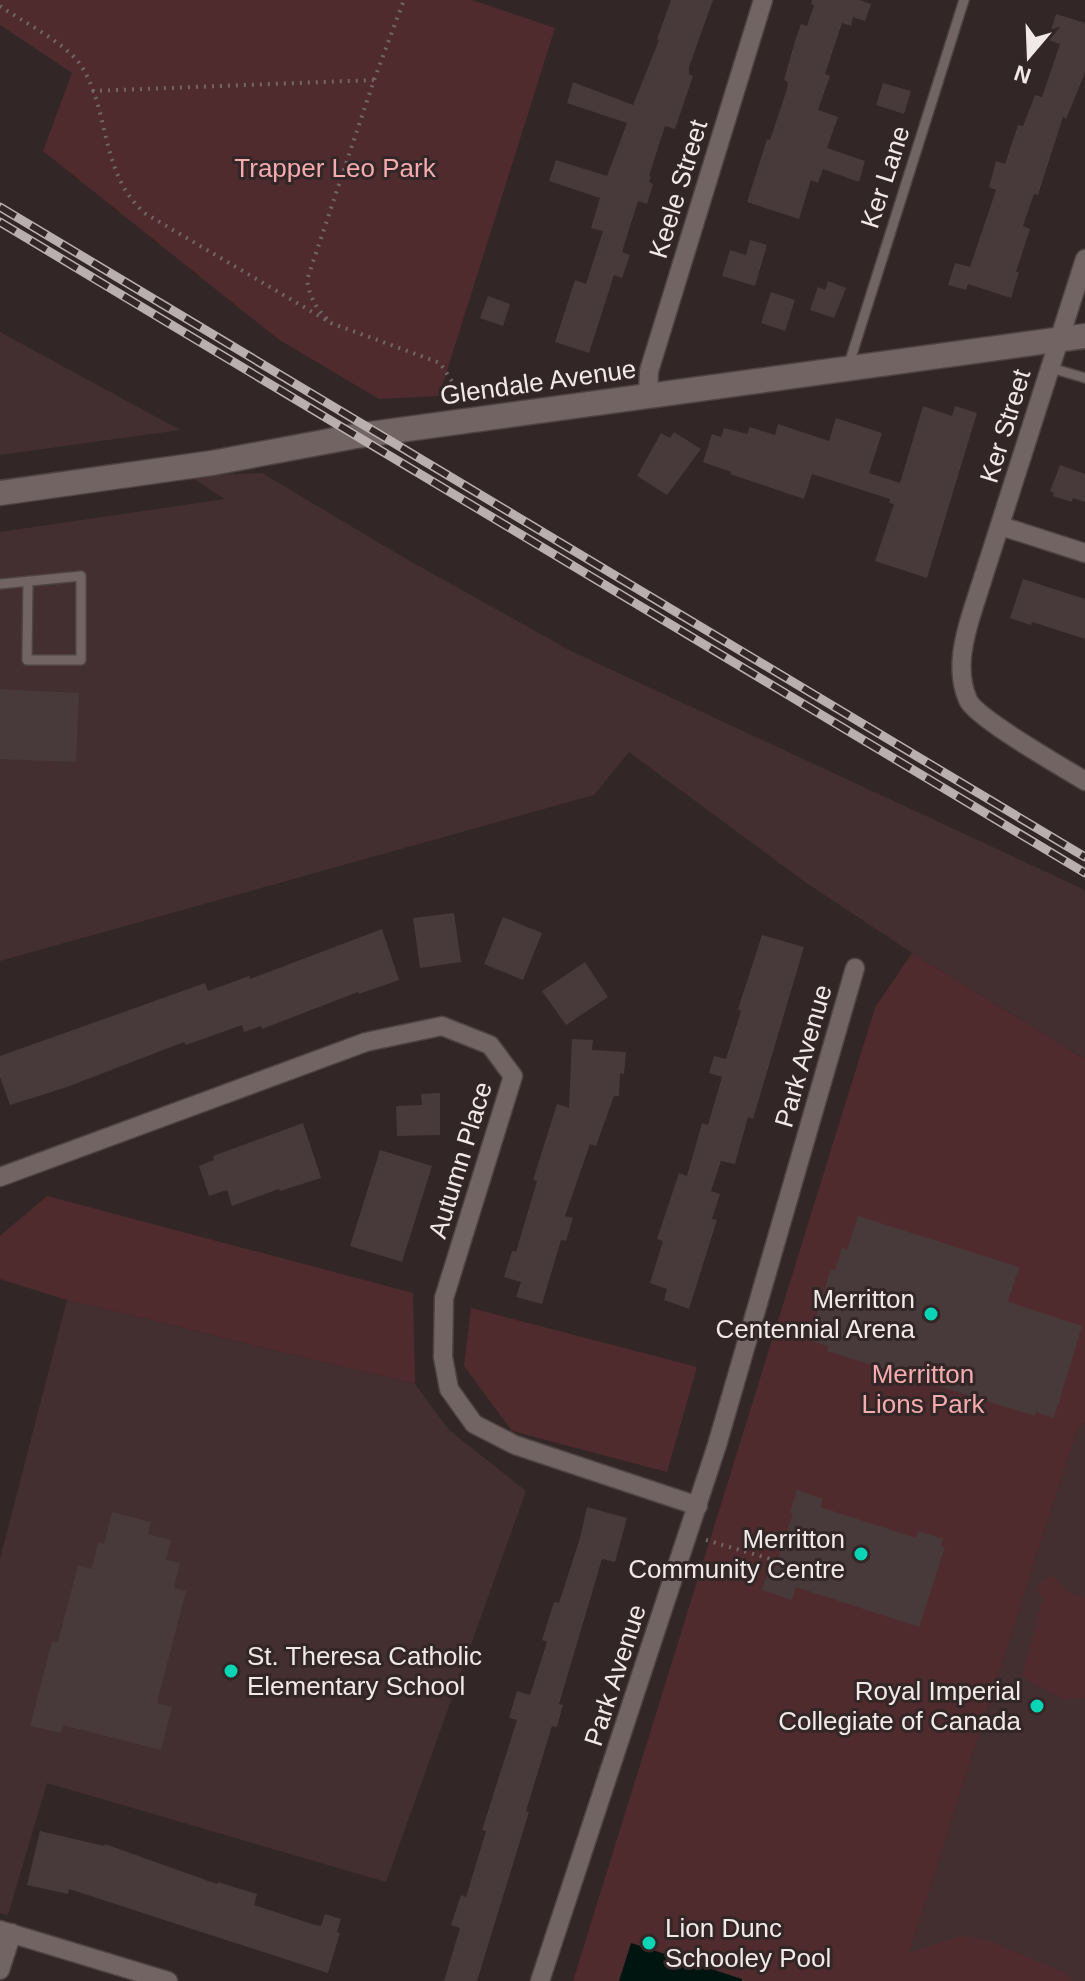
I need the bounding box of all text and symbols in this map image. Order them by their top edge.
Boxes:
north arrow [989,16,1069,96]
text: N [1011,60,1034,89]
street label: Keele Street [643,115,713,262]
street label: Ker Lane [854,122,916,232]
park label: Trapper Leo Park [234,153,437,183]
street label: Glendale Avenue [438,353,638,411]
street label: Ker Street [974,365,1037,486]
street label: Park Avenue [768,981,838,1131]
street label: Autumn Place [422,1078,498,1242]
place label: Merritton Centennial Arena [716,1284,916,1344]
marker: Merritton Centennial Arena [922,1305,940,1323]
park label: Merritton Lions Park [862,1359,985,1419]
place label: Merritton Community Centre [628,1524,845,1584]
marker: Merritton Community Centre [852,1545,870,1563]
street label: Park Avenue [578,1600,652,1750]
place label: St. Theresa Catholic Elementary School [247,1641,482,1701]
marker: St. Theresa Catholic Elementary School [222,1662,240,1680]
place label: Royal Imperial Collegiate of Canada [778,1676,1022,1736]
marker: Royal Imperial Collegiate of Canada [1028,1697,1046,1715]
place label: Lion Dunc Schooley Pool [665,1913,831,1973]
marker: Lion Dunc Schooley Pool [640,1934,658,1952]

